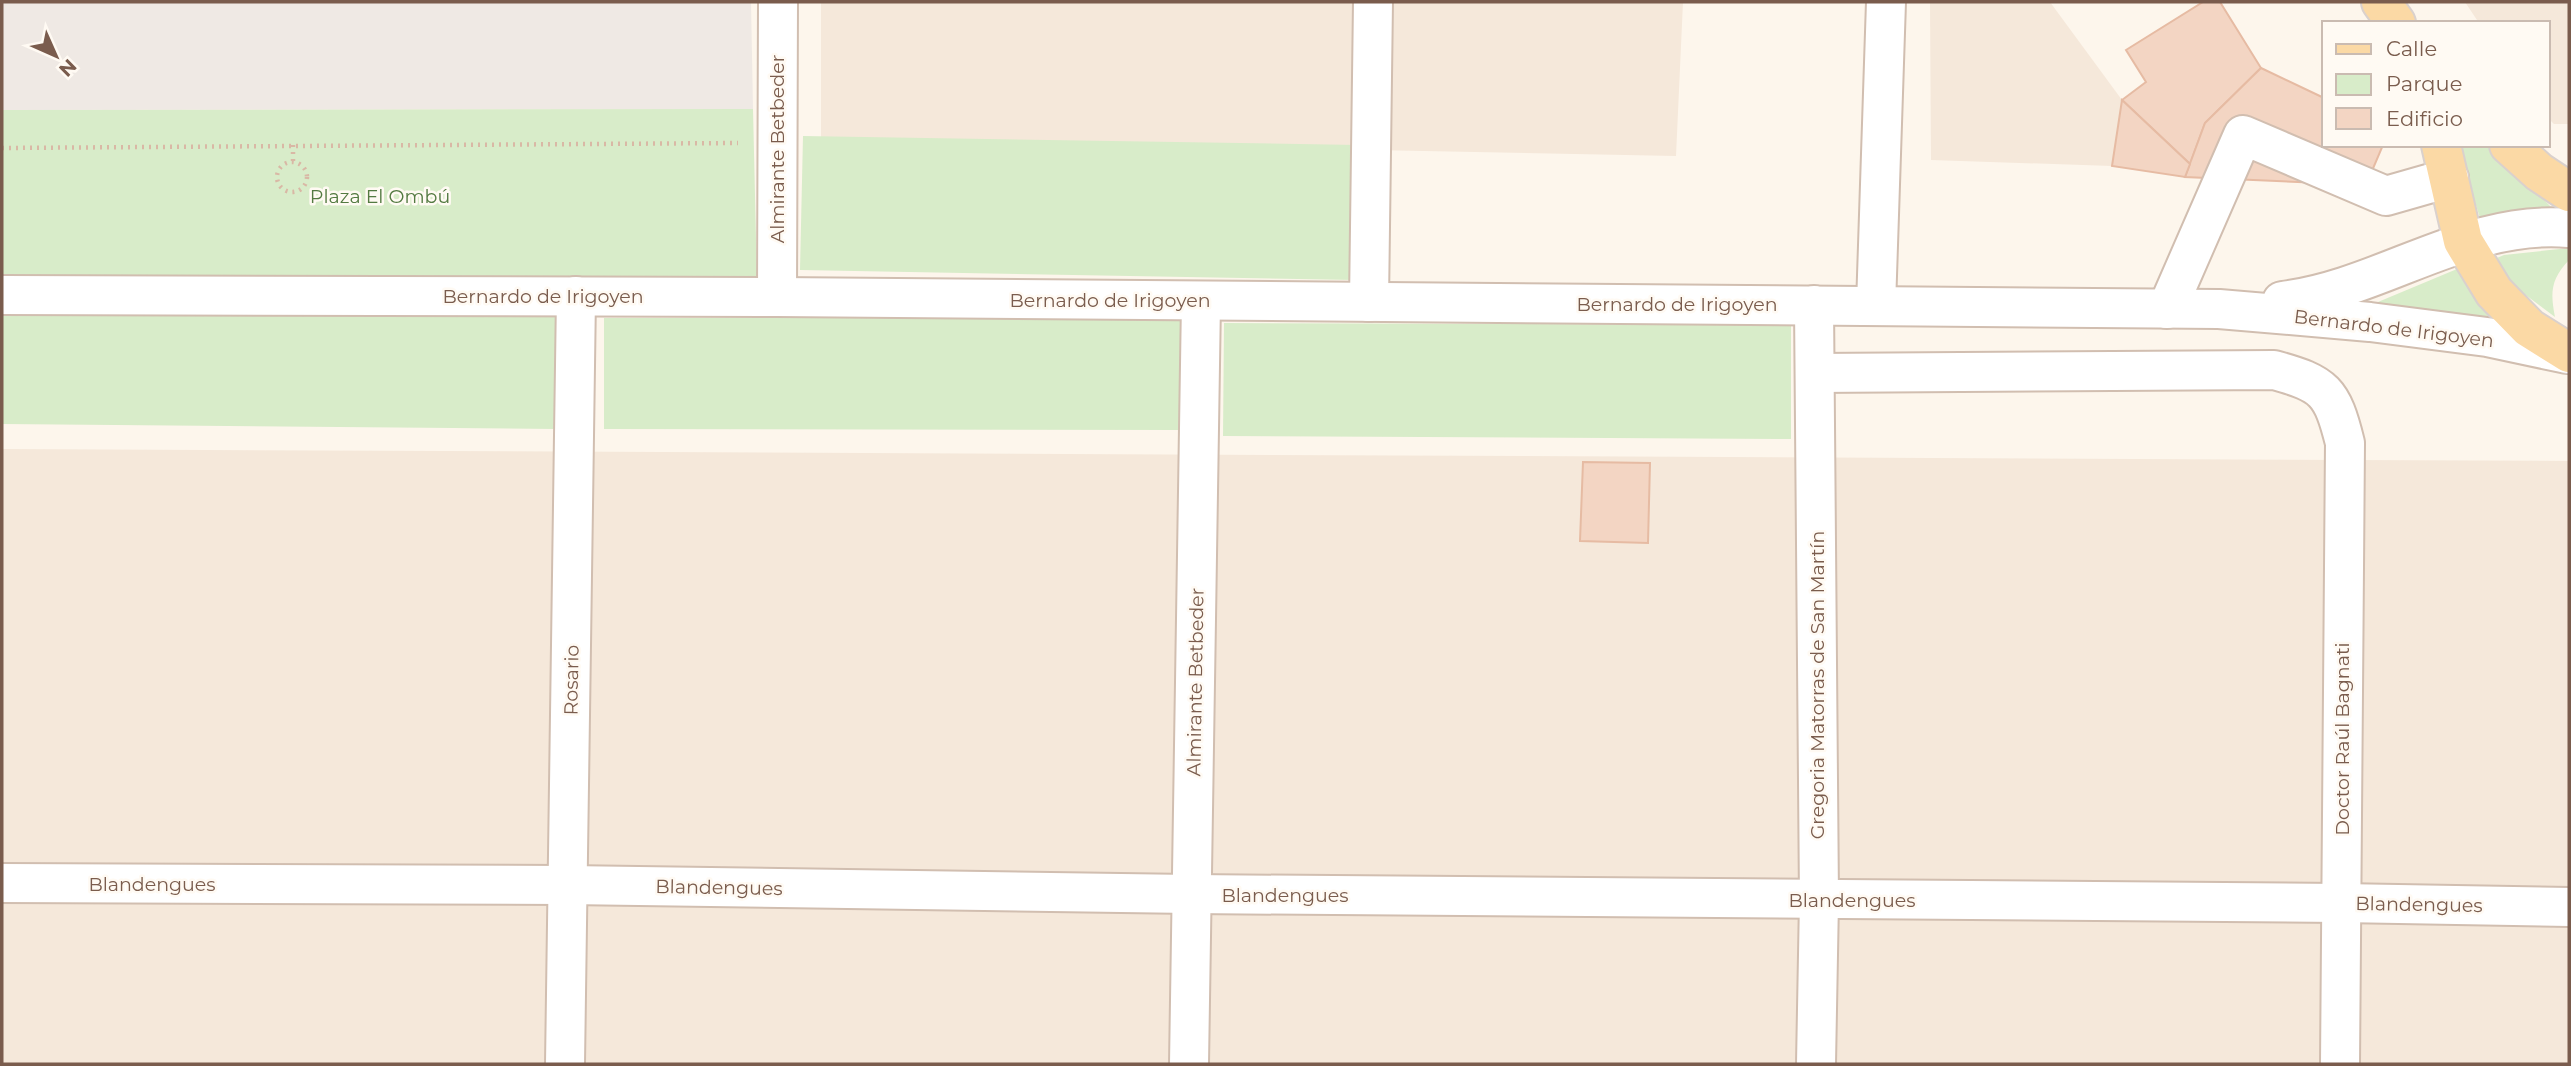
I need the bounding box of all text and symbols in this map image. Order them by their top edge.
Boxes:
north arrow [21,21,91,91]
legend [2322,21,2550,147]
text: Calle [2386,36,2437,61]
text: N [54,54,81,81]
street label: Almirante Betbeder [766,55,789,243]
text: Parque [2386,71,2462,96]
text: Edificio [2386,106,2463,131]
park label: Plaza El Ombú [310,185,450,208]
street label: Bernardo de Irigoyen [442,285,644,308]
street label: Bernardo de Irigoyen [1009,289,1211,312]
street label: Bernardo de Irigoyen [1576,293,1778,316]
street label: Bernardo de Irigoyen [2293,305,2495,352]
street label: Gregoria Matorras de San Martín [1806,531,1829,839]
street label: Almirante Betbeder [1182,588,1209,776]
street label: Doctor Raúl Bagnati [2331,642,2354,836]
street label: Rosario [559,644,584,716]
street label: Blandengues [88,873,216,896]
street label: Blandengues [655,875,783,900]
street label: Blandengues [1221,884,1349,907]
street label: Blandengues [1788,889,1916,912]
street label: Blandengues [2355,892,2483,917]

